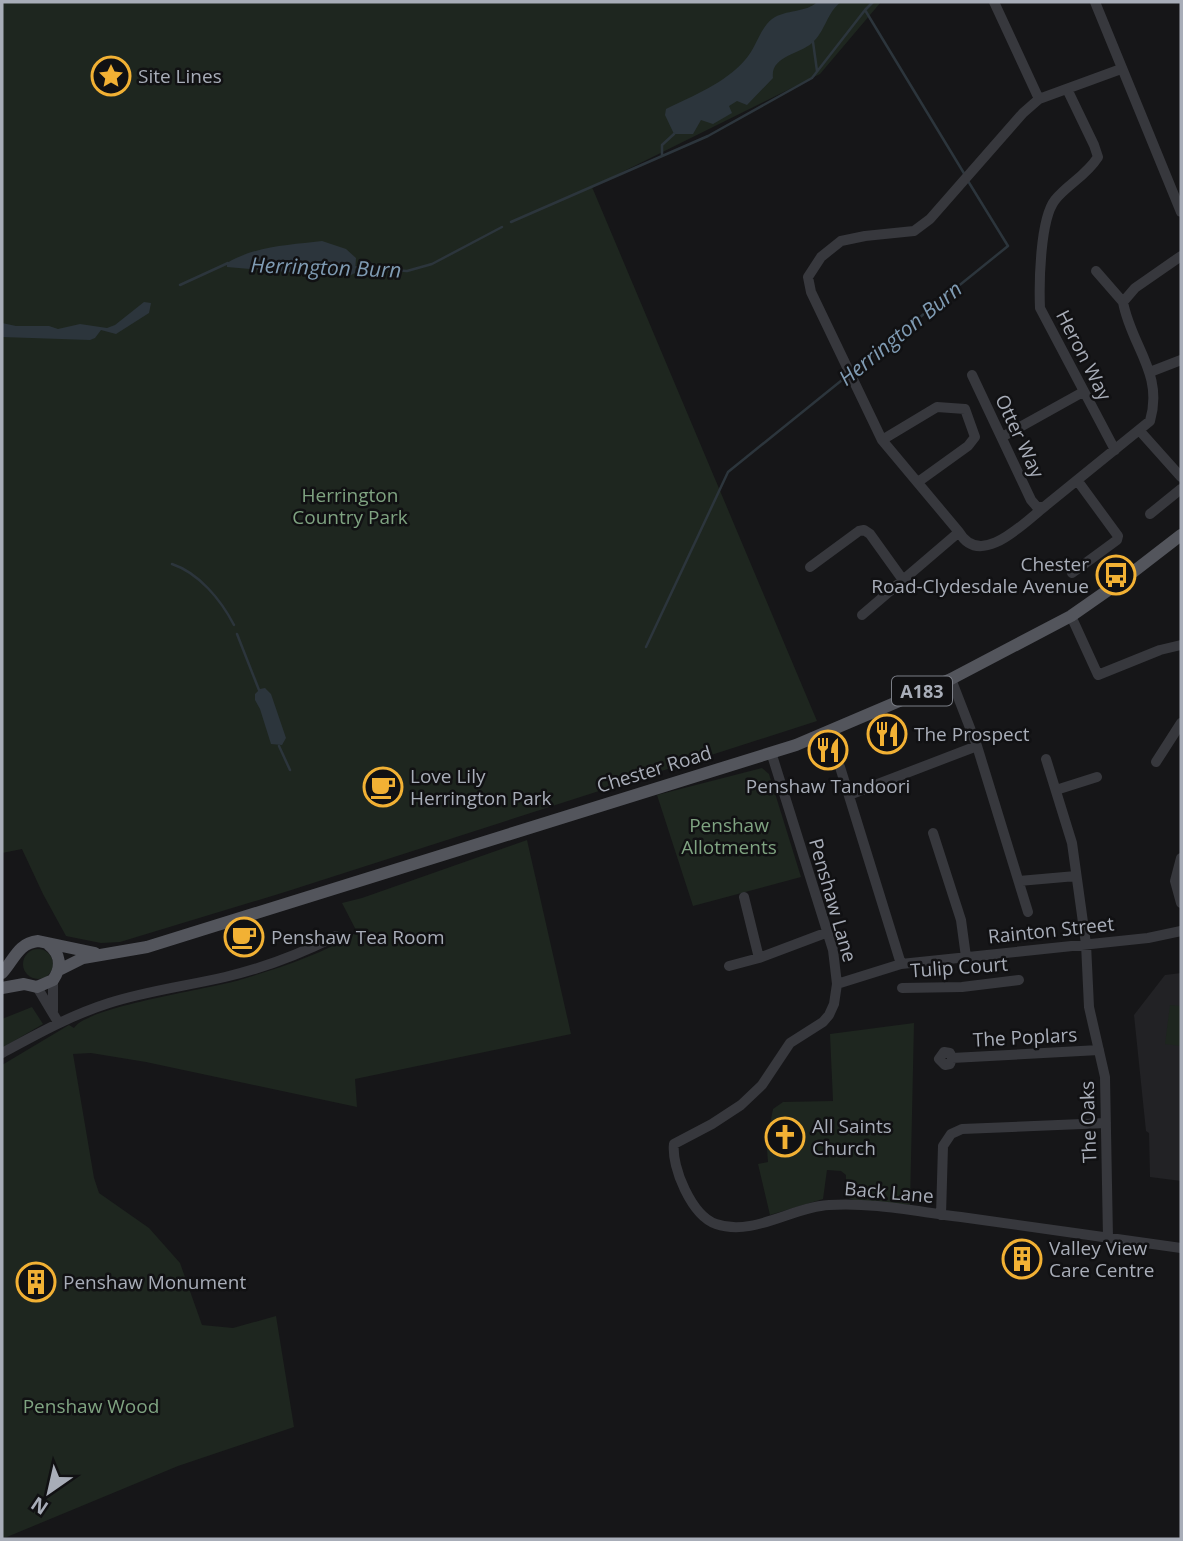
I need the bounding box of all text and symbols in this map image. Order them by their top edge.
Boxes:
place icon: Site Lines [90,55,132,97]
place label: Site Lines [138,63,222,89]
water label: Herrington Burn [250,250,402,284]
water label: Herrington Burn [833,275,967,391]
street label: Heron Way [1050,305,1118,405]
street label: Otter Way [989,390,1051,482]
park label: Herrington Country Park [292,482,408,530]
place label: Chester Road-Clydesdale Avenue [871,551,1089,599]
bus stop icon: Chester Road-Clydesdale Avenue [1095,554,1137,596]
road number: A183 [892,676,952,706]
restaurant icon: The Prospect [866,713,908,755]
place label: The Prospect [914,721,1030,747]
restaurant icon: Penshaw Tandoori [807,729,849,771]
street label: Chester Road [593,739,715,799]
place label: Love Lily Herrington Park [410,763,552,811]
cafe icon: Love Lily Herrington Park [362,766,404,808]
place label: Penshaw Tandoori [746,773,910,799]
park label: Penshaw Allotments [681,812,777,860]
street label: Penshaw Lane [803,835,863,965]
street label: Rainton Street [987,910,1116,950]
cafe icon: Penshaw Tea Room [223,916,265,958]
place label: Penshaw Tea Room [271,924,444,950]
street label: Tulip Court [909,951,1009,983]
street label: The Poplars [972,1021,1078,1053]
street label: The Oaks [1074,1081,1102,1163]
place label: All Saints Church [812,1113,892,1161]
church icon: All Saints Church [764,1116,806,1158]
street label: Back Lane [843,1175,935,1209]
place label: Valley View Care Centre [1049,1235,1154,1283]
building icon: Valley View Care Centre [1001,1238,1043,1280]
building icon: Penshaw Monument [15,1261,57,1303]
place label: Penshaw Monument [63,1269,246,1295]
park label: Penshaw Wood [23,1393,159,1419]
north arrow [14,1457,84,1527]
text: N [26,1491,53,1521]

